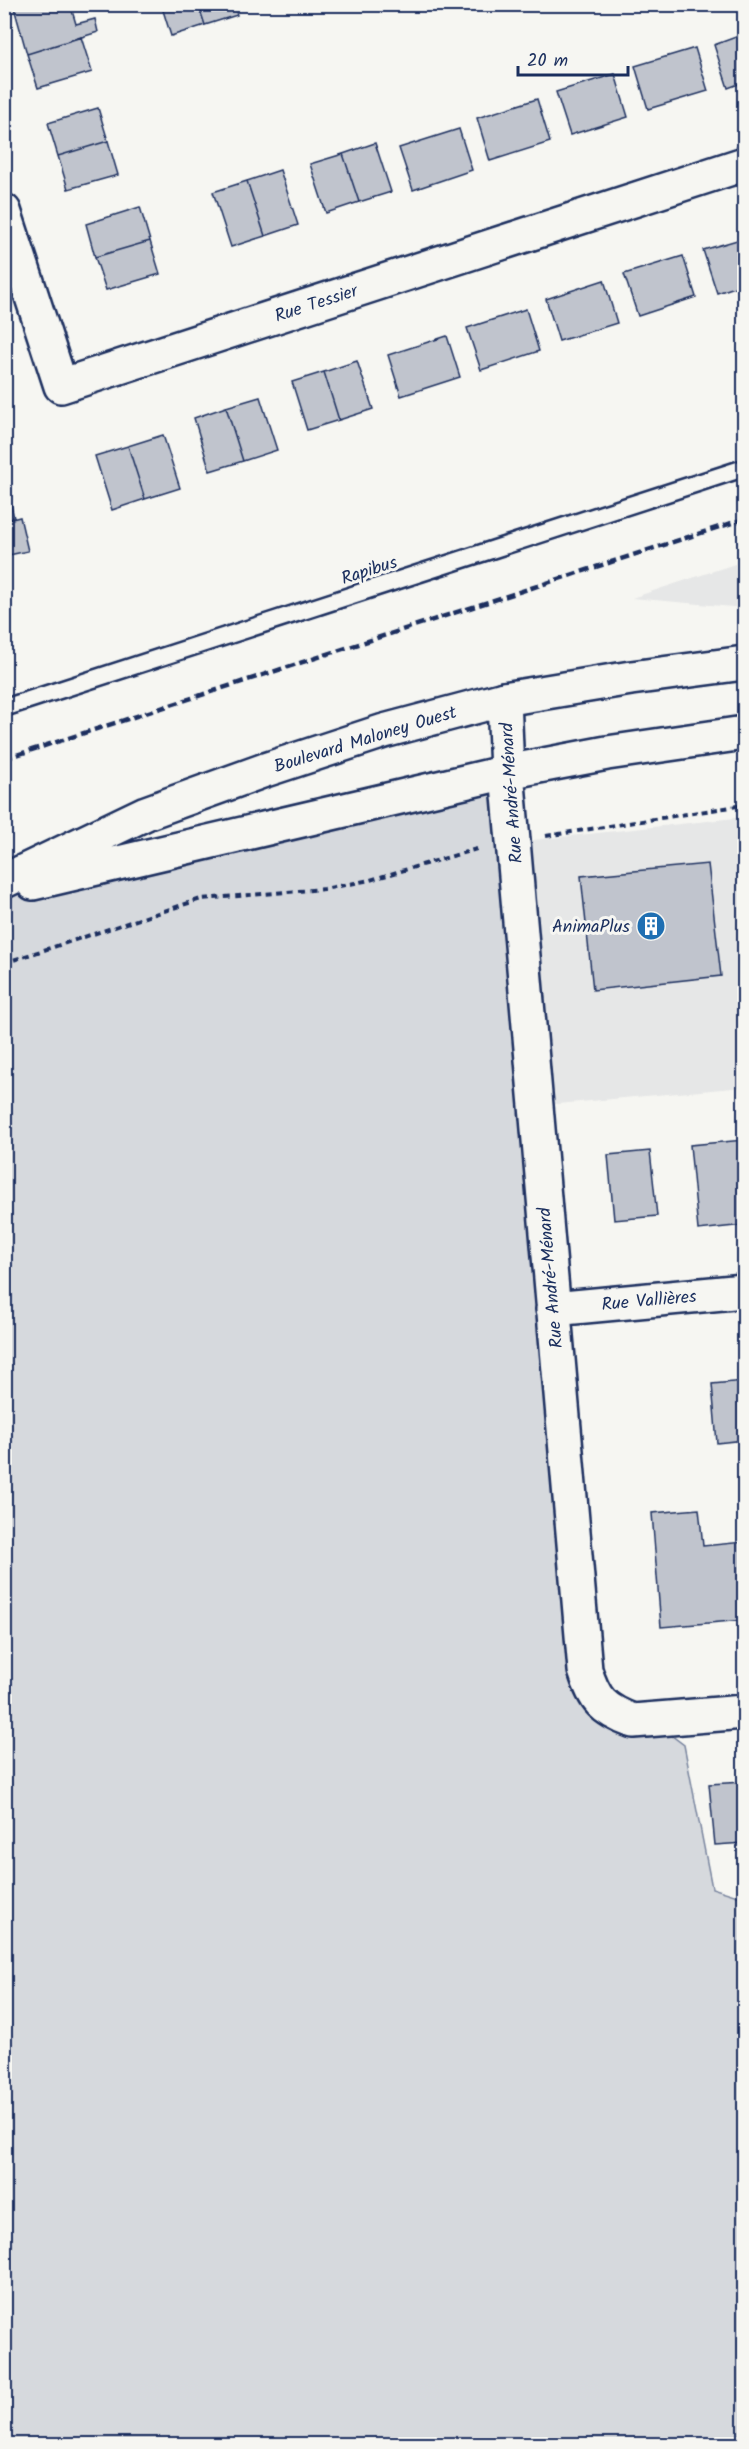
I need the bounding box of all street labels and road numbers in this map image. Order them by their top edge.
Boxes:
street label: Rue Tessier [271,277,363,331]
street label: Rapibus [338,549,402,594]
street label: Boulevard Maloney Ouest [270,698,461,782]
street label: Rue André-Ménard [493,720,532,864]
street label: Rue André-Ménard [531,1205,572,1349]
street label: Rue Vallières [600,1283,698,1320]

